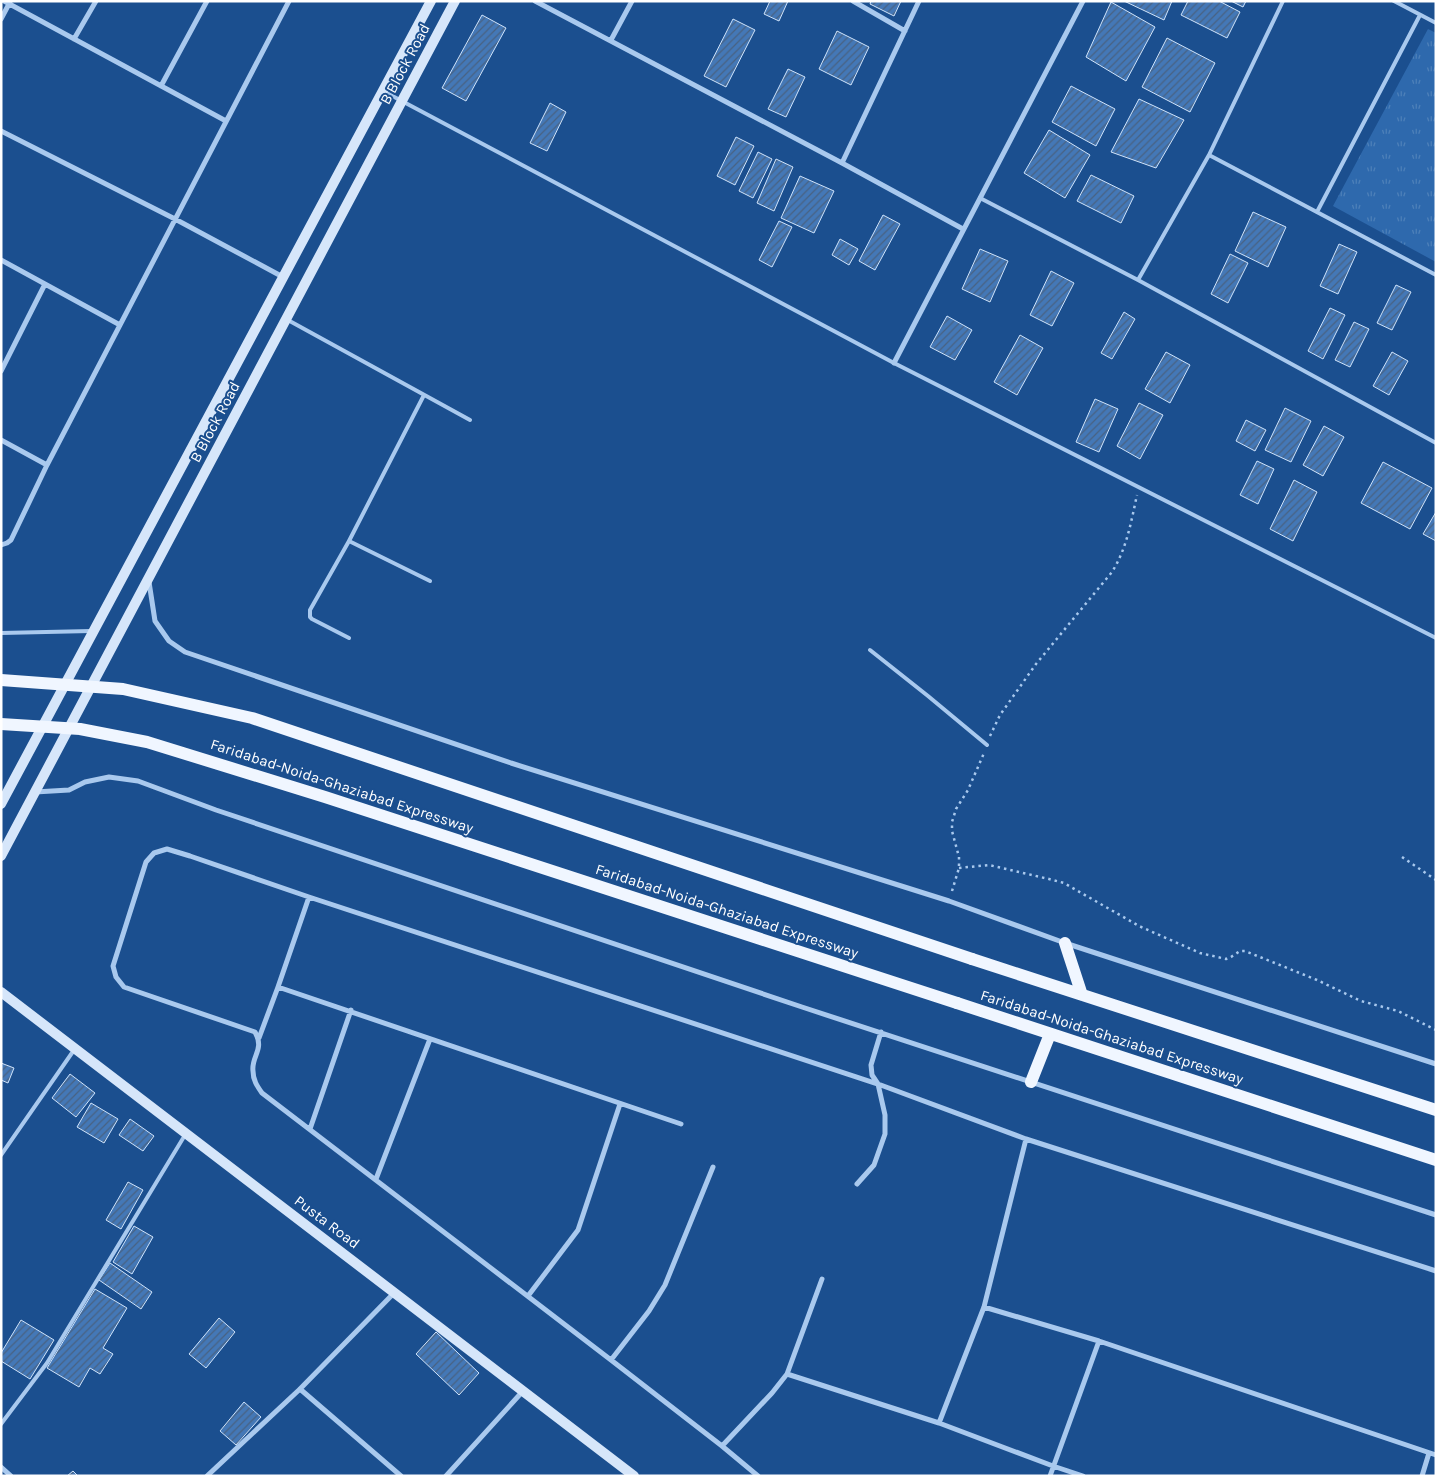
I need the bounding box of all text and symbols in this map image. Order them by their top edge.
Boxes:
street label: B Block Road [376,21,434,107]
street label: B Block Road [186,379,244,465]
street label: Faridabad-Noida-Ghaziabad Expressway [208,735,476,837]
street label: Faridabad-Noida-Ghaziabad Expressway [593,860,861,962]
street label: Faridabad-Noida-Ghaziabad Expressway [978,986,1246,1088]
street label: Pusta Road [291,1192,363,1252]

